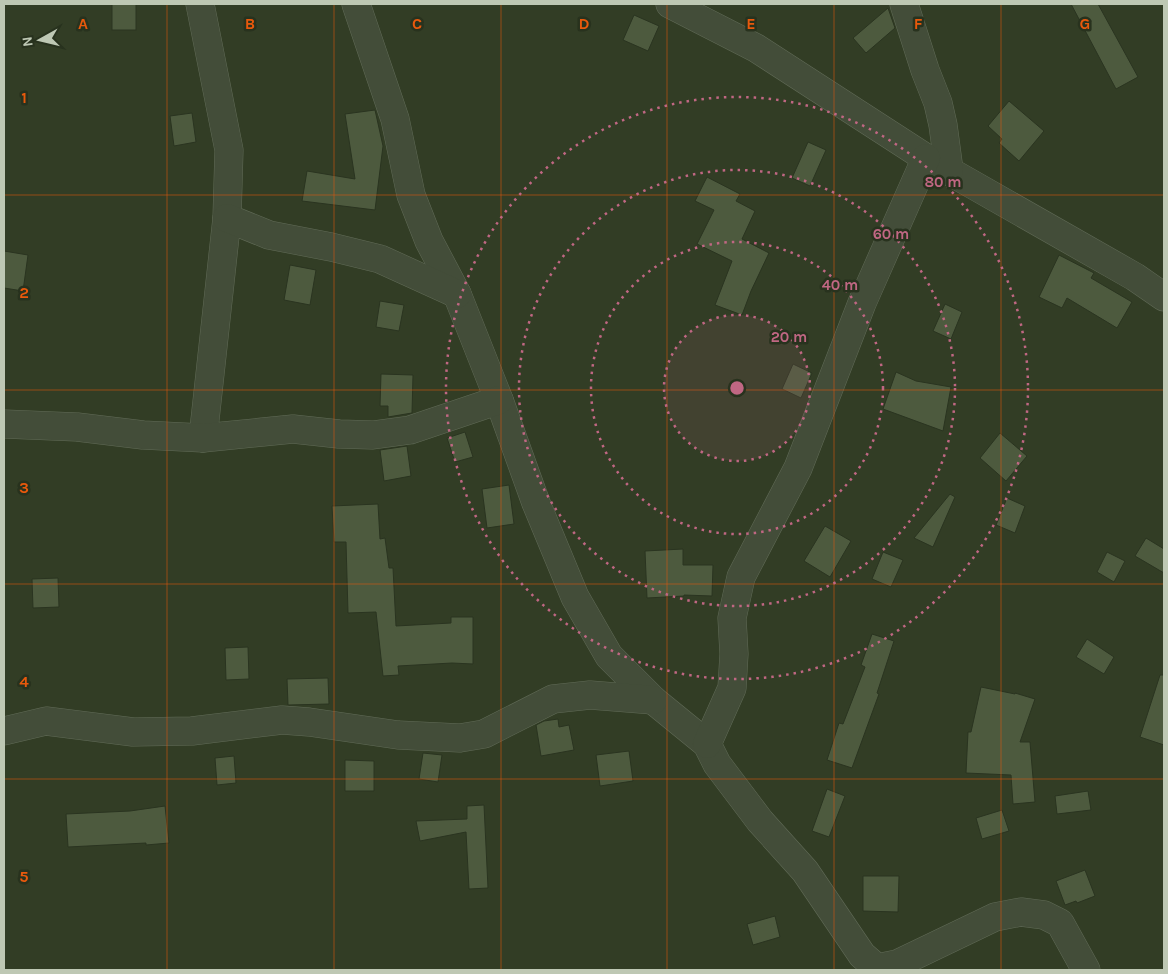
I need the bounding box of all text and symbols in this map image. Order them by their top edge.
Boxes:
text: A [78,14,88,33]
text: B [245,14,255,33]
text: C [412,14,422,33]
text: D [579,14,590,33]
text: E [746,14,756,33]
text: F [914,14,923,33]
text: G [1080,14,1090,33]
north arrow [15,15,65,65]
text: N [19,36,37,48]
text: 1 [21,88,27,107]
text: 80 m [924,173,962,191]
text: 60 m [873,225,909,243]
text: 40 m [822,276,858,294]
text: 2 [19,283,29,302]
text: 20 m [771,328,807,346]
centre of rings [728,379,746,397]
text: 3 [19,478,29,497]
text: 4 [19,672,29,691]
text: 5 [19,867,29,886]

